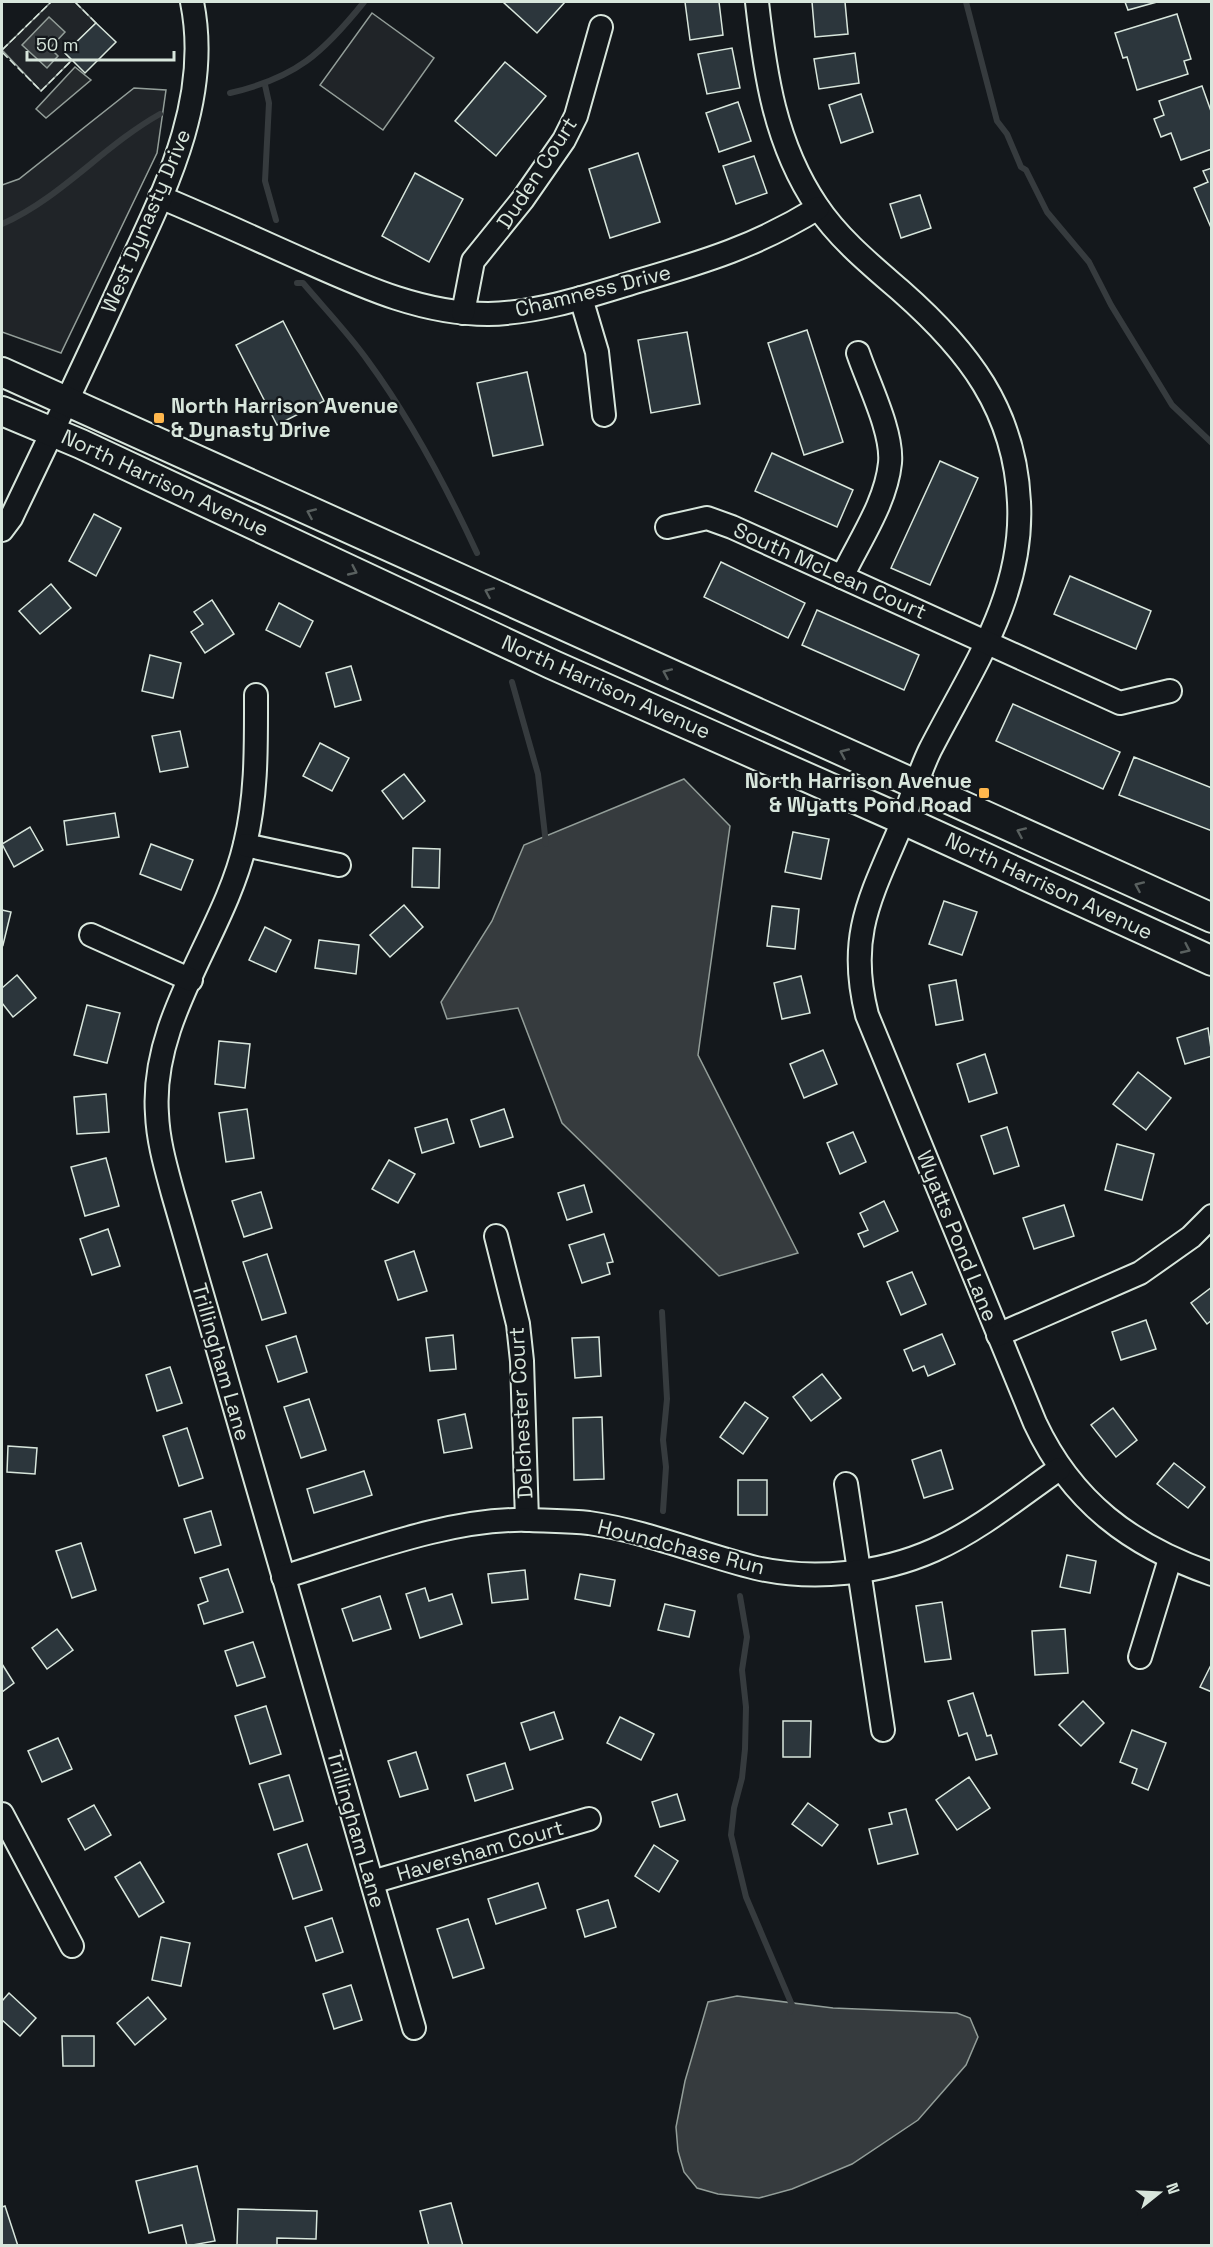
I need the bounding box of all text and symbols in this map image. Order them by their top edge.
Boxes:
scale bar [27,24,174,62]
text: 50 m [36,33,78,56]
street label: Duden Court [490,112,583,234]
street label: West Dynasty Drive [95,125,196,317]
street label: Chamness Drive [512,258,674,323]
place label: North Harrison Avenue & Dynasty Drive [171,392,398,443]
marker: North Harrison Avenue & Dynasty Drive [152,411,166,425]
street label: North Harrison Avenue [57,423,273,542]
one-way arrow [306,508,317,520]
street label: South McLean Court [730,516,931,625]
one-way arrow [347,564,358,576]
one-way arrow [484,588,495,600]
street label: North Harrison Avenue [498,628,715,745]
one-way arrow [662,668,673,680]
one-way arrow [840,748,851,760]
place label: North Harrison Avenue & Wyatts Pond Road [745,767,972,818]
marker: North Harrison Avenue & Wyatts Pond Road [977,786,991,800]
street label: North Harrison Avenue [941,826,1157,945]
one-way arrow [1017,828,1028,840]
one-way arrow [1135,881,1146,893]
one-way arrow [1179,941,1190,953]
street label: Wyatts Pond Lane [911,1146,1004,1325]
street label: Trillingham Lane [186,1280,257,1444]
street label: Delchester Court [503,1326,538,1500]
street label: Houndchase Run [595,1513,767,1580]
street label: Trillingham Lane [321,1747,392,1911]
street label: Haversham Court [393,1814,567,1887]
north arrow [1129,2163,1189,2223]
text: N [1161,2180,1184,2197]

